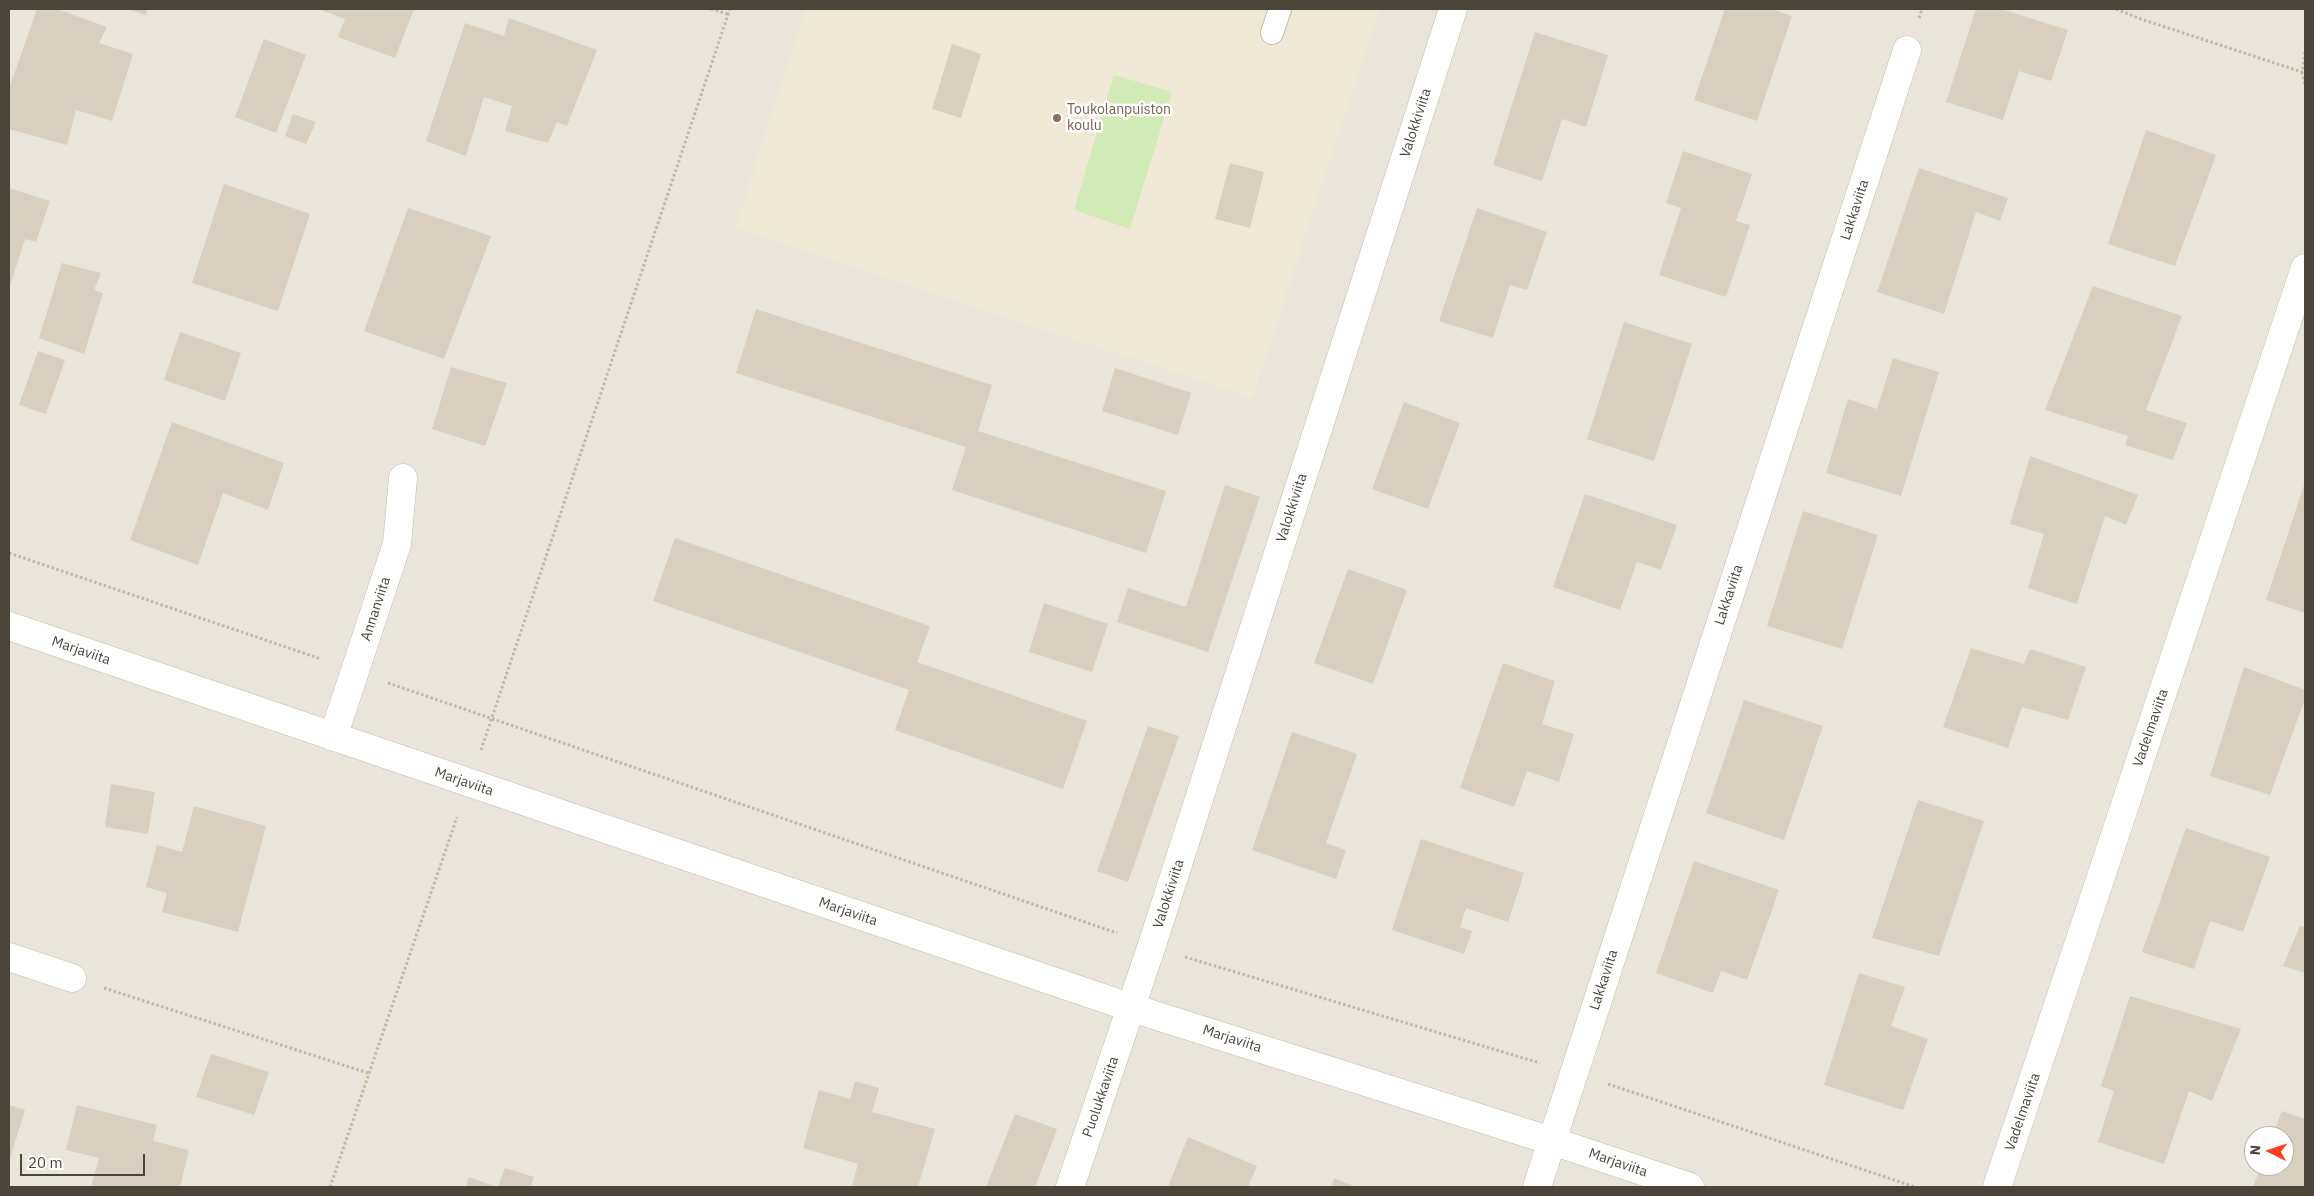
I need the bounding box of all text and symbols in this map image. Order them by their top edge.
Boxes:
street label: Valokkiviita [1397,86,1435,160]
place label: Toukolanpuiston koulu [1067,102,1171,134]
marker: Toukolanpuiston koulu [1051,112,1063,124]
street label: Lakkaviita [1837,178,1873,242]
street label: Valokkiviita [1273,471,1311,545]
street label: Lakkaviita [1711,563,1747,627]
street label: Annanviita [358,575,394,643]
street label: Marjaviita [49,633,113,669]
street label: Vadelmaviita [2130,687,2172,769]
street label: Marjaviita [432,764,496,800]
street label: Valokkiviita [1150,857,1188,931]
street label: Marjaviita [816,894,880,930]
street label: Lakkaviita [1586,948,1622,1012]
street label: Marjaviita [1200,1022,1264,1056]
street label: Puolukkaviita [1079,1054,1123,1140]
street label: Vadelmaviita [2002,1071,2044,1153]
north arrow [2244,1126,2294,1176]
scale bar [22,1144,148,1176]
text: N [2246,1144,2264,1156]
street label: Marjaviita [1586,1145,1650,1181]
text: 20 m [28,1153,63,1172]

